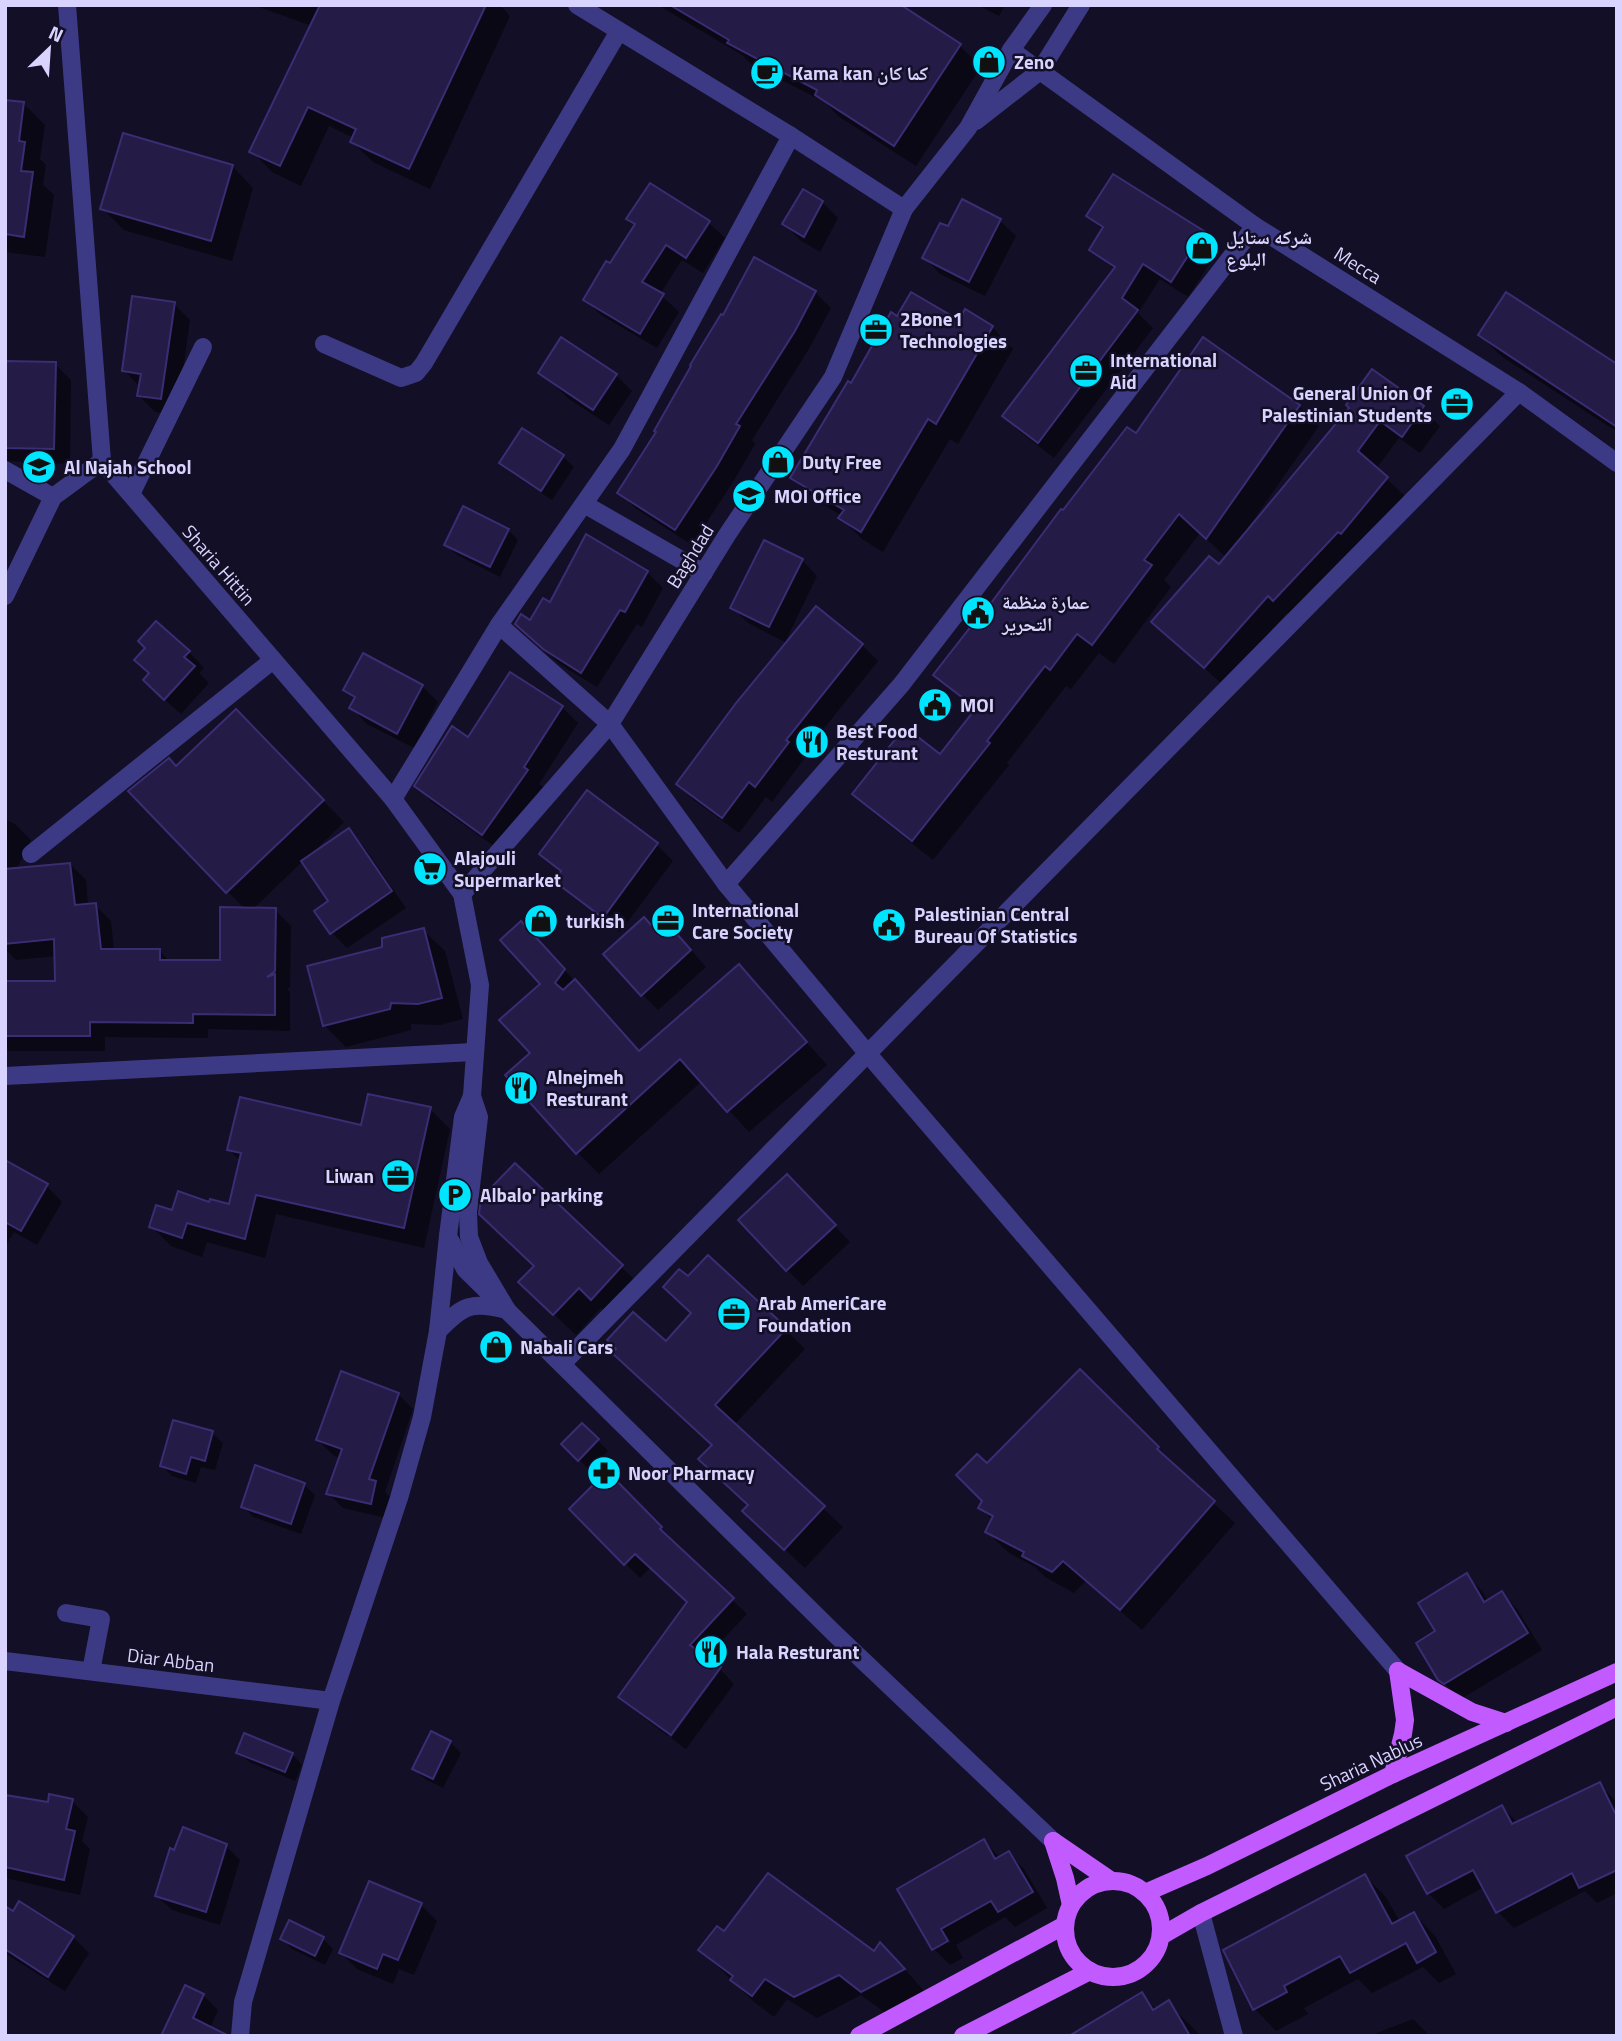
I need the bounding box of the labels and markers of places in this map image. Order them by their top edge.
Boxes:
shop icon: Zeno [970,43,1008,81]
place label: Zeno [1014,47,1054,76]
cafe icon: Kama kan كما كان [748,54,786,92]
place label: Kama kan كما كان [792,58,929,87]
place label: شركه ستايل البلوع [1226,222,1312,273]
shop icon: شركه ستايل البلوع [1183,229,1221,267]
place label: 2Bone1 Technologies [900,304,1007,355]
office icon: 2Bone1 Technologies [857,311,895,349]
place label: International Aid [1110,345,1217,396]
office icon: International Aid [1067,352,1105,390]
place label: General Union Of Palestinian Students [1262,378,1432,429]
office icon: General Union Of Palestinian Students [1438,385,1476,423]
shop icon: Duty Free [759,443,797,481]
place label: Duty Free [802,447,882,476]
school or university icon: Al Najah School [20,448,58,486]
place label: Al Najah School [64,452,192,481]
school or university icon: MOI Office [730,477,768,515]
place label: MOI Office [774,481,862,510]
place label: عمارة منظمة التحرير [1001,587,1089,638]
public building icon: عمارة منظمة التحرير [959,594,997,632]
public building icon: MOI [916,686,954,724]
place label: MOI [960,690,994,719]
place label: Best Food Resturant [836,716,918,767]
restaurant icon: Best Food Resturant [793,723,831,761]
place label: Alajouli Supermarket [454,843,561,894]
supermarket icon: Alajouli Supermarket [411,850,449,888]
place label: International Care Society [692,895,799,946]
place label: Palestinian Central Bureau Of Statistics [914,899,1078,950]
shop icon: turkish [522,902,560,940]
office icon: International Care Society [649,902,687,940]
place label: turkish [566,906,625,935]
public building icon: Palestinian Central Bureau Of Statistics [870,906,908,944]
place label: Alnejmeh Resturant [546,1062,628,1113]
restaurant icon: Alnejmeh Resturant [502,1069,540,1107]
office icon: Liwan [379,1157,417,1195]
place label: Liwan [325,1161,374,1190]
parking icon: Albalo' parking [436,1176,474,1214]
place label: Albalo' parking [480,1180,603,1209]
place label: Arab AmeriCare Foundation [758,1288,887,1339]
office icon: Arab AmeriCare Foundation [715,1295,753,1333]
shop icon: Nabali Cars [477,1328,515,1366]
place label: Nabali Cars [520,1332,613,1361]
pharmacy icon: Noor Pharmacy [585,1454,623,1492]
place label: Noor Pharmacy [628,1458,755,1487]
restaurant icon: Hala Resturant [692,1633,730,1671]
place label: Hala Resturant [736,1637,860,1666]

